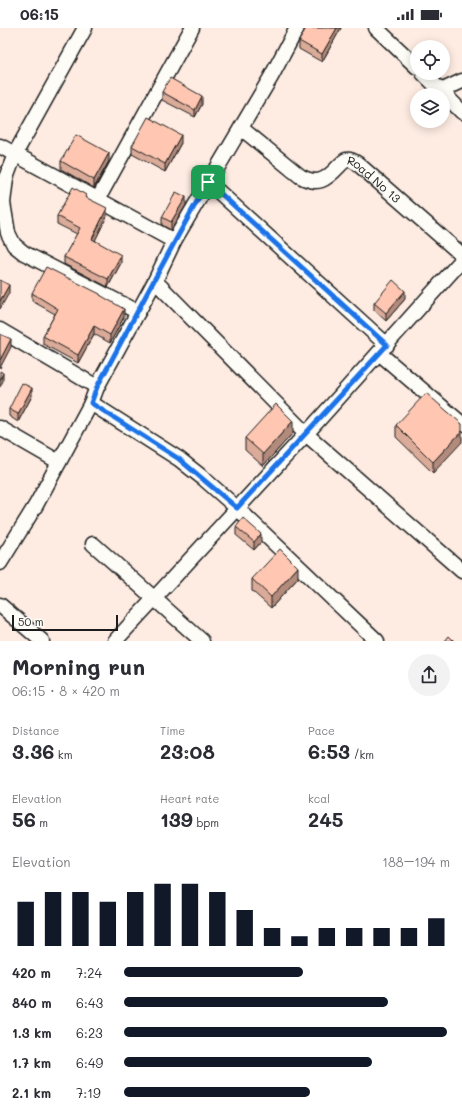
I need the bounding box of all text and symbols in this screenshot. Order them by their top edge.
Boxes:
text: 06:15 [20,4,59,24]
map controls [410,40,450,128]
button: locate [410,40,450,80]
button: layers [410,88,450,128]
street label: Road No 13 [345,152,404,206]
pin [191,165,225,199]
icon: arrive [197,171,219,193]
scale bar [12,613,118,632]
text: 50 m [18,614,44,629]
text: Morning run [12,652,145,681]
button: share [408,654,450,696]
text: 06:15 · 8 × 420 m [12,682,120,699]
text: Distance [12,723,59,738]
text: Time [160,723,185,738]
text: Pace [308,723,335,738]
text: 3.36 [12,738,54,764]
text: 23:08 [160,738,215,764]
text: 6:53 [308,738,350,764]
text: km [54,747,72,762]
text: /km [350,747,374,762]
text: Elevation [12,791,61,806]
text: Heart rate [160,791,219,806]
text: kcal [308,791,330,806]
text: 56 [12,806,36,832]
text: 139 [160,806,193,832]
text: 245 [308,806,344,832]
text: m [36,815,48,830]
text: bpm [193,815,219,830]
text: Elevation [12,853,70,870]
text: 188–194 m [382,853,450,870]
text: 420 m [12,964,51,981]
text: 7:24 [76,964,102,981]
text: 840 m [12,994,52,1011]
text: 6:43 [76,994,103,1011]
text: 1.3 km [12,1024,52,1041]
text: 6:23 [76,1024,103,1041]
text: 1.7 km [12,1054,51,1071]
text: 6:49 [76,1054,103,1071]
text: 2.1 km [12,1084,51,1101]
text: 7:19 [76,1084,101,1101]

